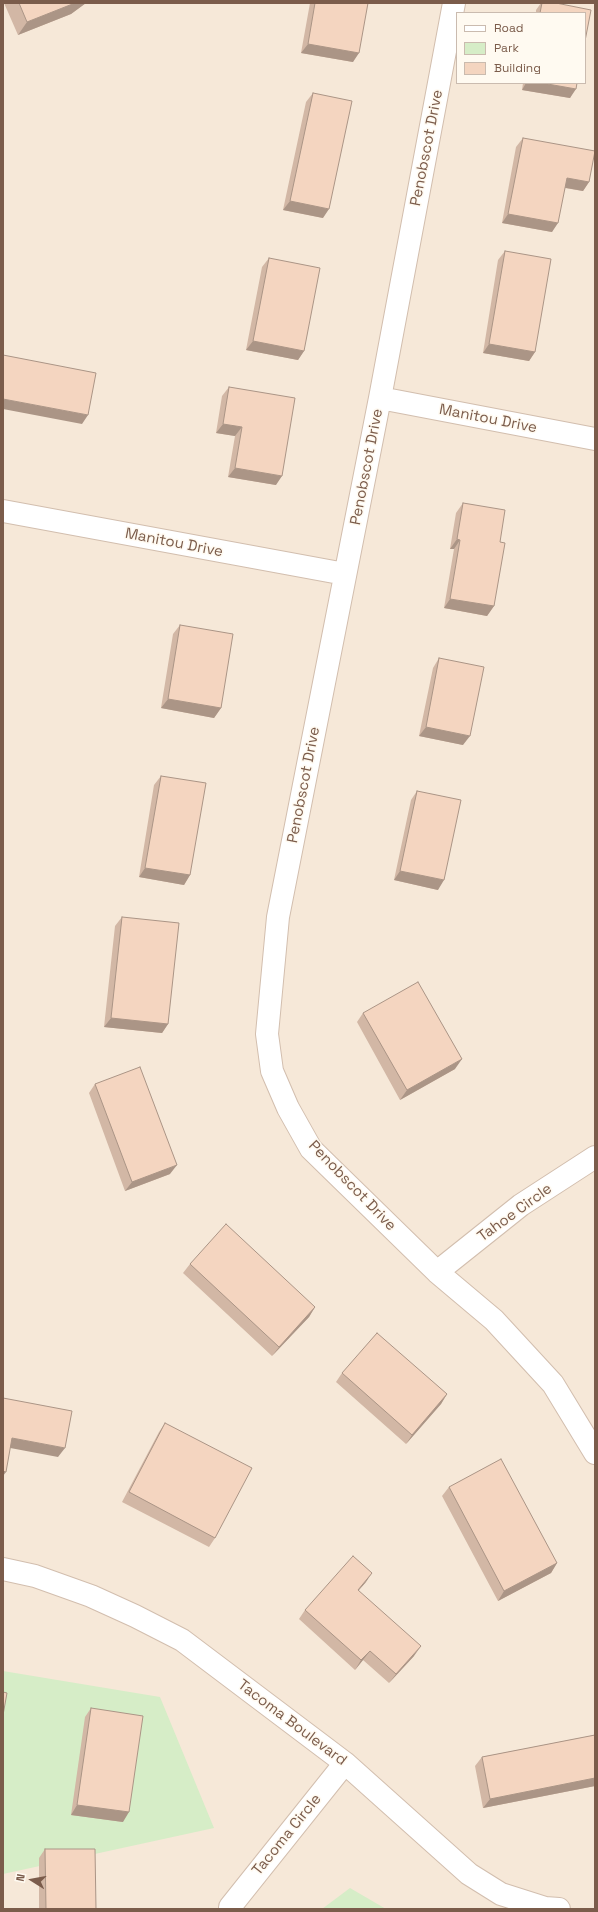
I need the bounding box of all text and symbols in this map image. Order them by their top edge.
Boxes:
legend [456,12,586,84]
text: Road [494,20,523,36]
text: Park [494,40,519,56]
text: Building [494,60,541,76]
street label: Penobscot Drive [407,88,447,208]
street label: Manitou Drive [438,401,538,437]
street label: Penobscot Drive [347,407,387,527]
street label: Manitou Drive [124,525,224,561]
street label: Penobscot Drive [284,725,324,845]
street label: Penobscot Drive [304,1137,400,1235]
street label: Tahoe Circle [474,1180,556,1246]
street label: Tacoma Boulevard [234,1676,350,1770]
street label: Tacoma Circle [249,1791,325,1879]
north arrow [12,1860,52,1900]
text: N [13,1873,28,1883]

